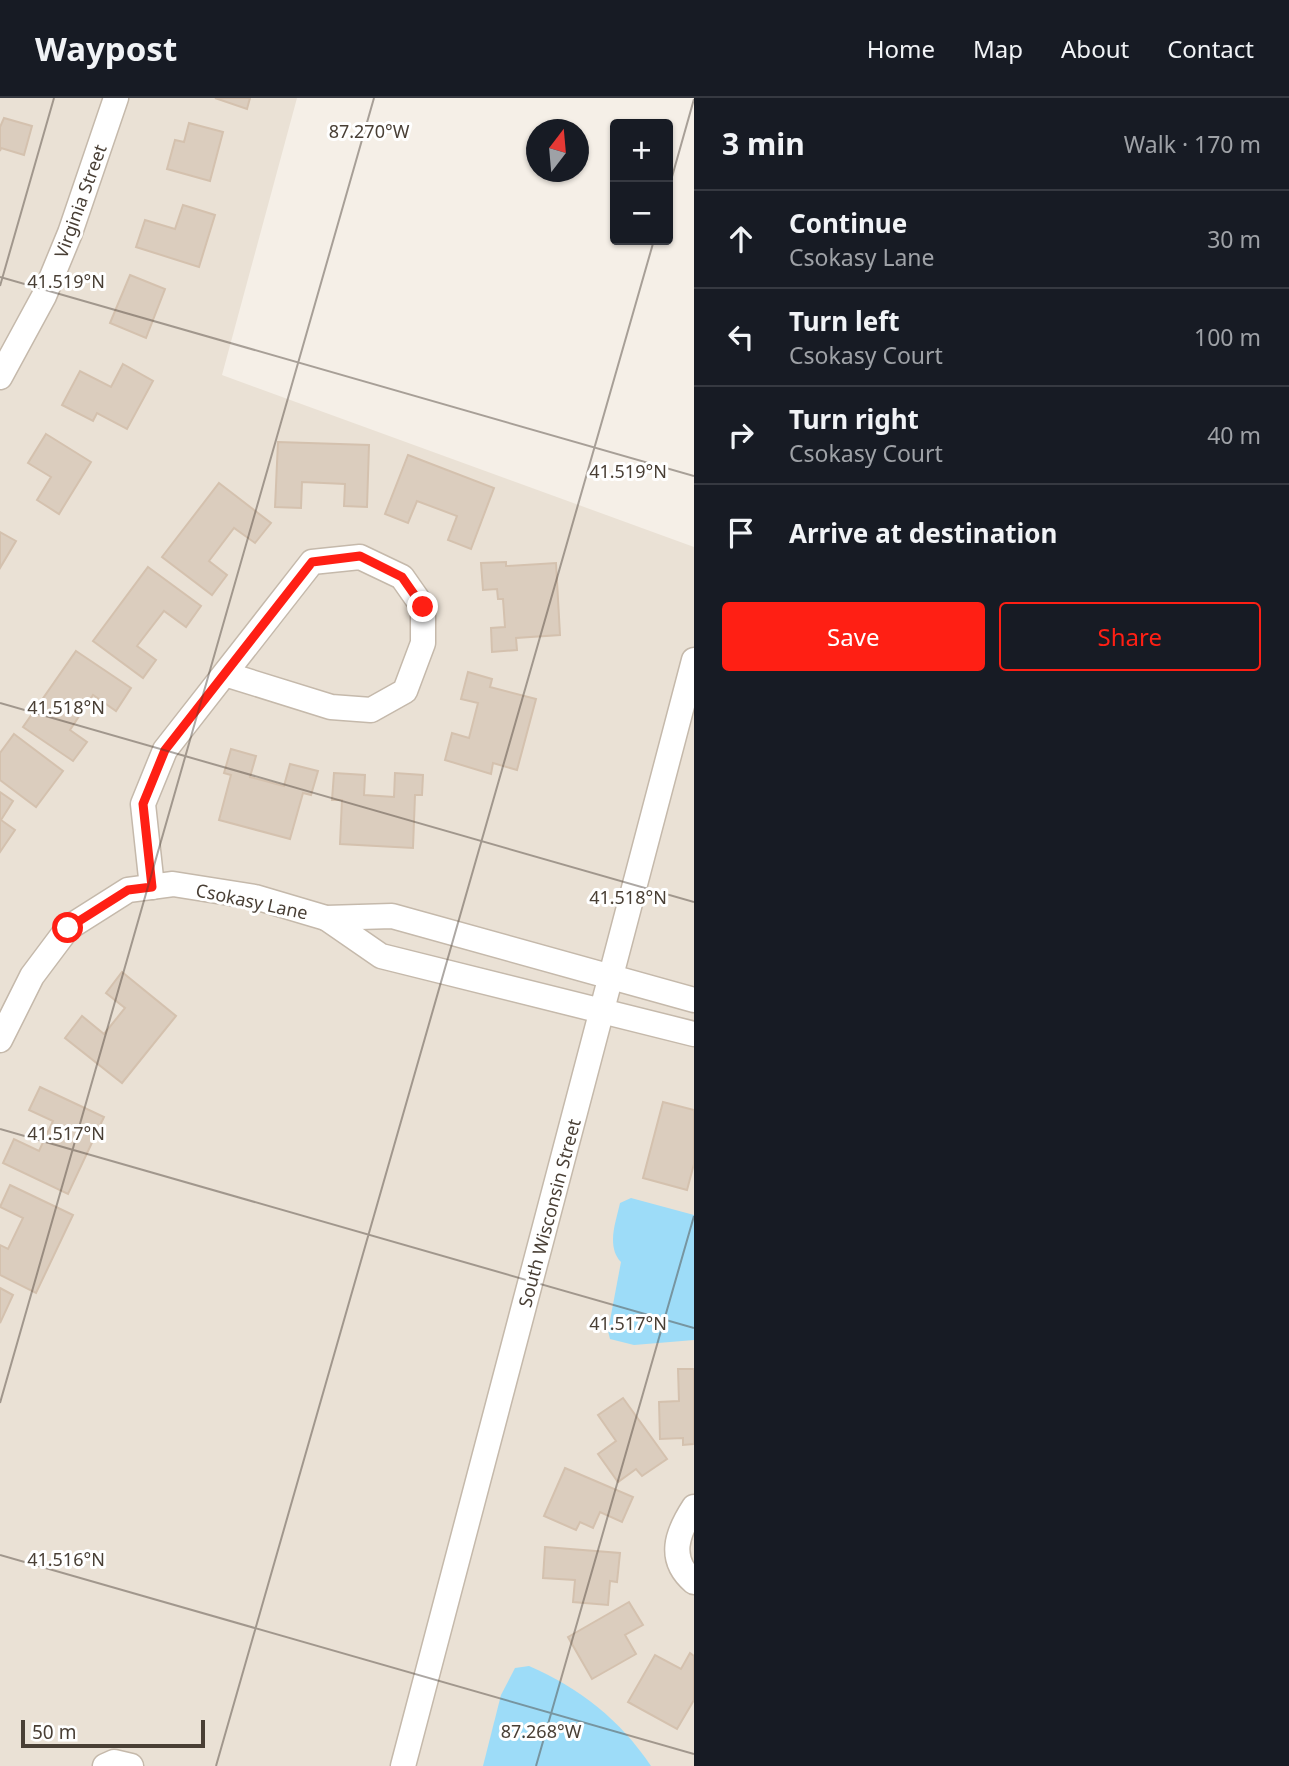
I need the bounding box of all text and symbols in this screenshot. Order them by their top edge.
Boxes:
text: Waypost [35,26,177,71]
text: Home [867,32,935,65]
text: Map [973,32,1023,65]
text: About [1061,32,1129,65]
text: Contact [1167,32,1254,65]
text: 87.270°W [329,119,410,143]
north arrow [526,119,589,182]
map controls [610,119,673,245]
button: + [610,119,673,182]
text: 3 min [722,123,805,164]
text: Walk · 170 m [1124,128,1261,160]
street label: Virginia Street [48,140,112,261]
button: − [610,182,673,245]
text: Continue [789,205,907,241]
icon: ahead [722,220,760,258]
text: 30 m [1207,223,1261,255]
text: Csokasy Lane [789,241,935,273]
text: 41.519°N [27,269,105,293]
text: Turn left [789,303,900,339]
icon: left [722,318,760,356]
text: 100 m [1194,321,1261,353]
text: Csokasy Court [789,339,943,371]
text: Turn right [789,401,919,437]
icon: right [722,416,760,454]
text: 40 m [1207,419,1261,451]
text: Csokasy Court [789,437,943,469]
text: 41.519°N [589,459,667,483]
icon: arrive [722,514,760,552]
text: Arrive at destination [789,515,1058,551]
route end [407,591,438,622]
button: Save [722,602,985,671]
button: Share [999,602,1261,671]
text: 41.518°N [27,695,105,719]
street label: Csokasy Lane [194,877,310,925]
text: 41.518°N [589,885,667,909]
route start [52,912,83,943]
street label: South Wisconsin Street [512,1116,586,1310]
text: 41.517°N [27,1121,105,1145]
text: 41.517°N [589,1311,667,1335]
text: 41.516°N [27,1547,105,1571]
scale bar [21,1717,205,1749]
text: 50 m [32,1719,76,1745]
text: 87.268°W [501,1719,582,1743]

